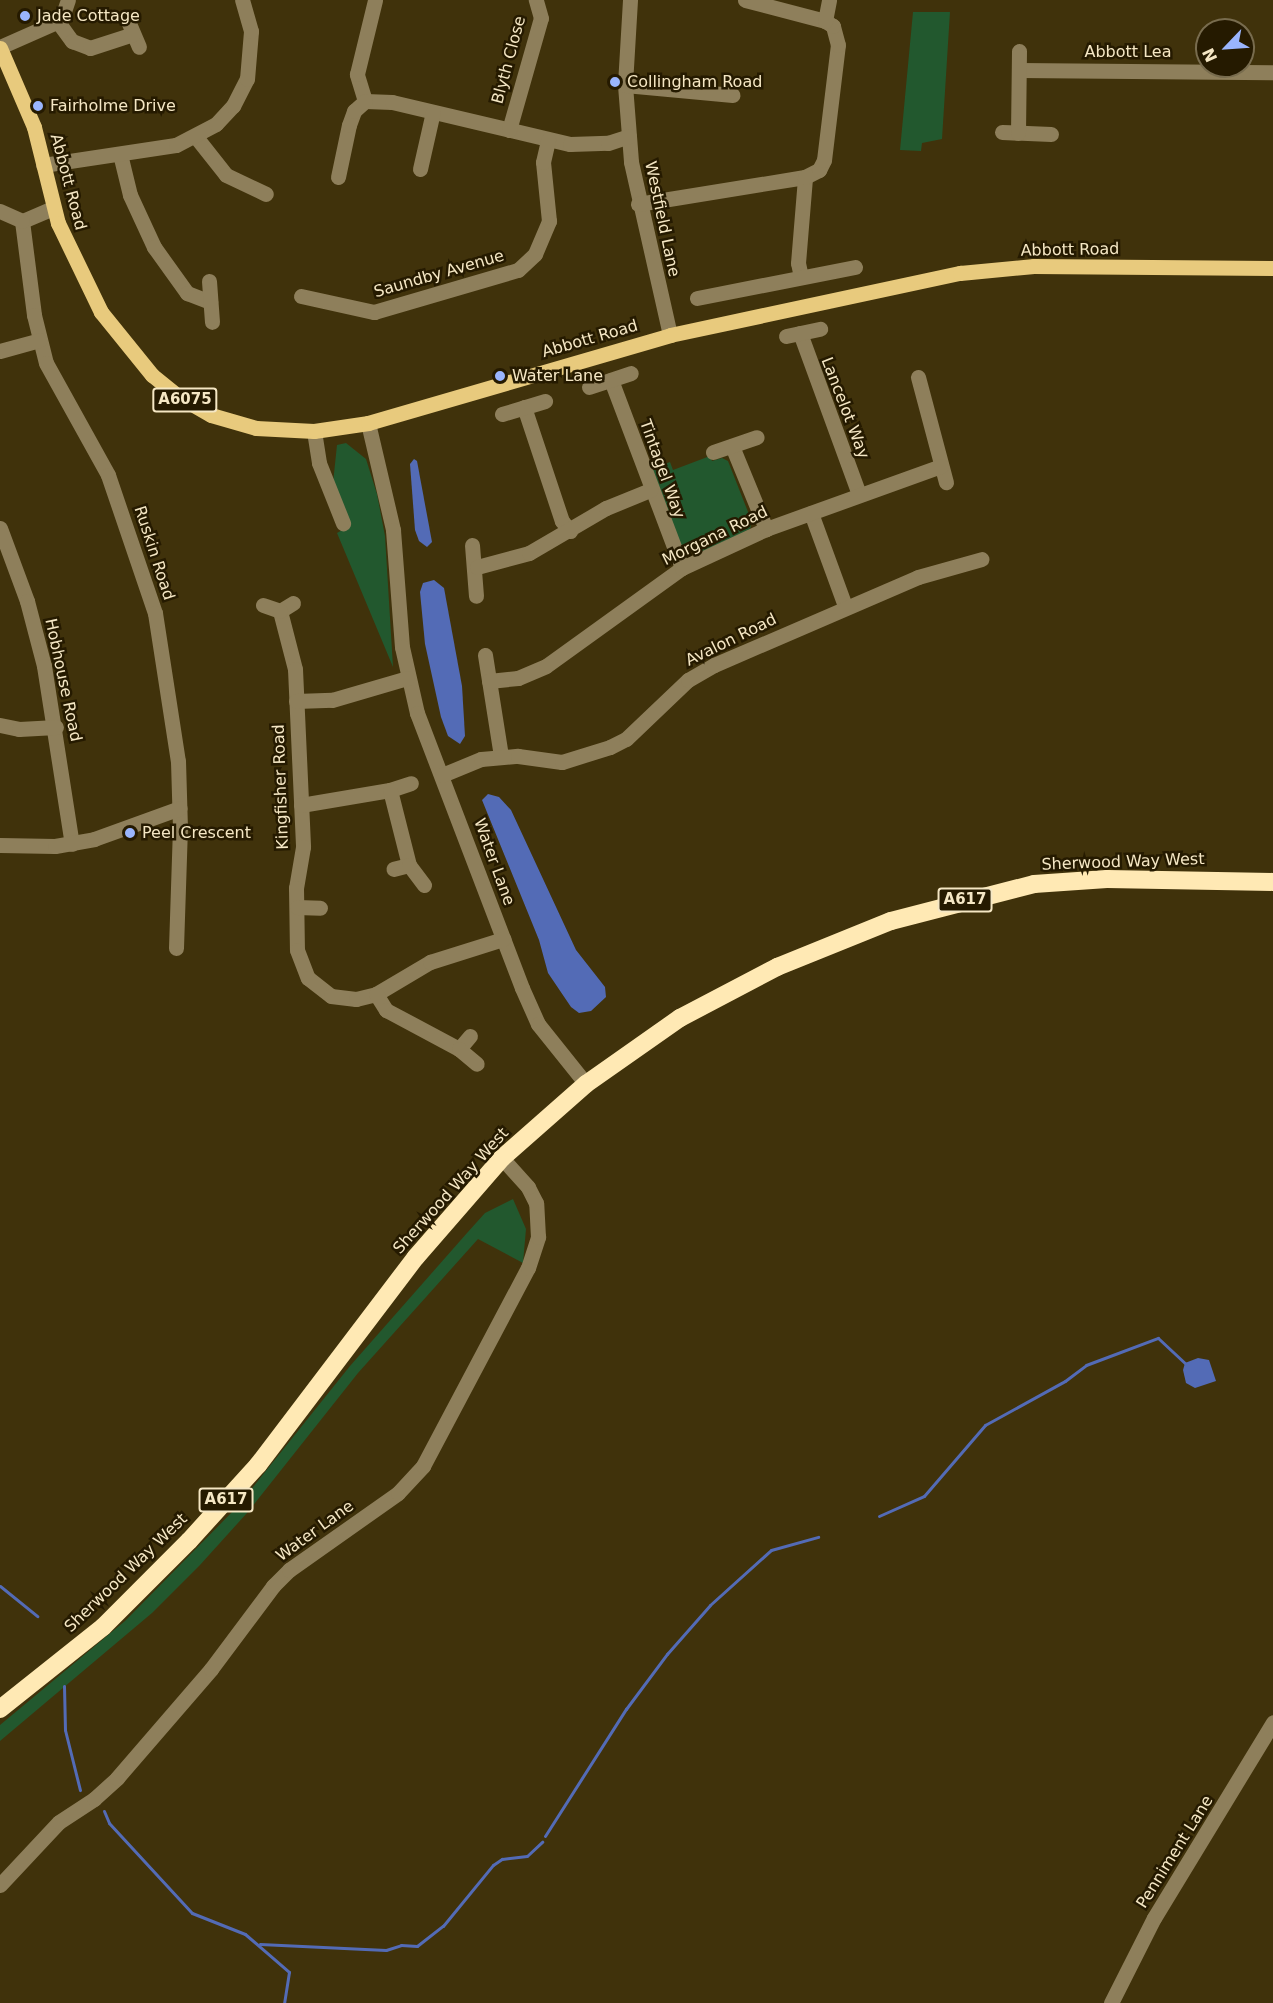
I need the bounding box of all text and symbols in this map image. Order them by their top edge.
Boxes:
place label: Jade Cottage [37,6,140,26]
marker: Jade Cottage [18,9,32,23]
street label: Blyth Close [488,14,530,106]
north arrow [1195,18,1255,78]
street label: Abbott Lea [1085,42,1171,62]
text: N [1199,45,1221,65]
place label: Collingham Road [627,72,762,92]
marker: Collingham Road [608,75,622,89]
place label: Fairholme Drive [50,96,176,116]
marker: Fairholme Drive [31,99,45,113]
street label: Abbott Road [46,132,90,232]
street label: Westfield Lane [640,159,684,279]
street label: Abbott Road [1020,240,1120,260]
street label: Saundby Avenue [372,246,506,302]
street label: Abbott Road [540,316,640,362]
street label: Lancelot Way [817,355,873,461]
place label: Water Lane [512,366,603,386]
marker: Water Lane [493,369,507,383]
road number: A6075 [152,388,218,412]
street label: Tintagel Way [635,417,689,521]
street label: Morgana Road [659,502,771,570]
street label: Ruskin Road [130,503,178,603]
street label: Avalon Road [682,610,780,670]
street label: Hobhouse Road [41,617,85,743]
street label: Kingfisher Road [269,724,293,850]
street label: Water Lane [469,816,519,908]
place label: Peel Crescent [142,823,251,843]
marker: Peel Crescent [123,826,137,840]
street label: Sherwood Way West [1041,850,1205,874]
road number: A617 [936,888,994,912]
street label: Sherwood Way West [389,1124,513,1258]
road number: A617 [198,1488,254,1512]
street label: Water Lane [273,1496,357,1566]
street label: Sherwood Way West [61,1509,191,1637]
street label: Penniment Lane [1133,1792,1217,1912]

